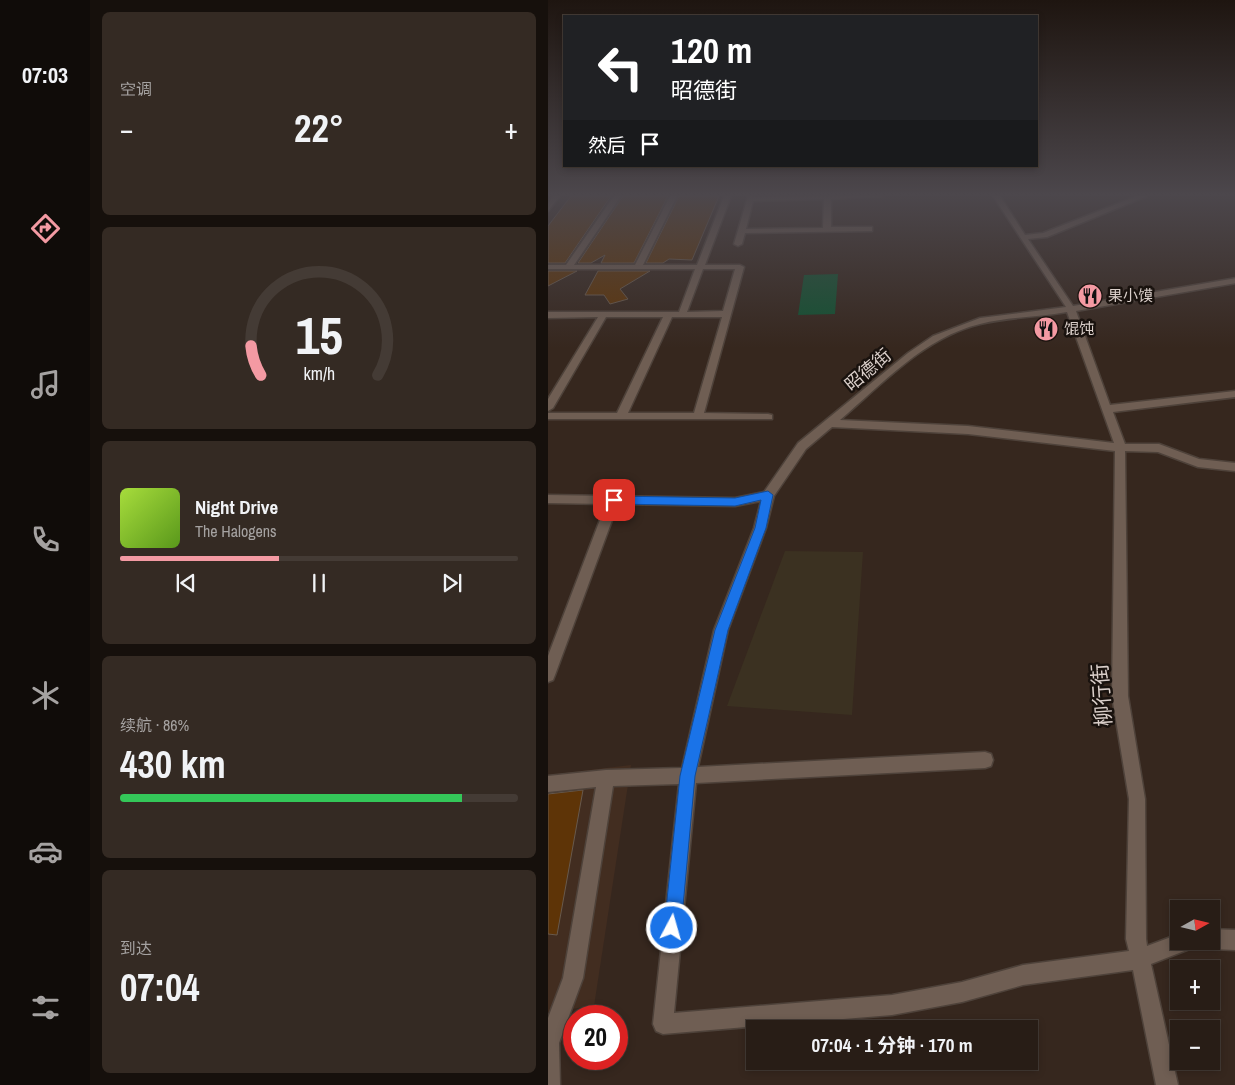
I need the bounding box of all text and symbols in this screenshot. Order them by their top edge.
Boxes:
text: 120 m [671,27,752,74]
icon: left [588,35,653,100]
text: 07:03 [22,60,68,90]
text: 昭德街 [671,75,737,105]
text: 空调 [120,78,152,100]
text: 22° [294,103,344,154]
text: − [120,110,133,148]
text: + [505,110,518,148]
icon: arrive [636,130,664,158]
text: 然后 [588,132,626,158]
icon: directions [28,211,63,246]
restaurant icon: 果小馍 [1077,283,1103,309]
place label: 果小馍 [1108,285,1153,306]
text: 15 [295,300,343,370]
restaurant icon: 馄饨 [1033,316,1059,342]
place label: 馄饨 [1064,318,1094,339]
street label: 昭德街 [839,343,896,397]
text: km/h [303,362,335,386]
icon: music [28,367,63,402]
pin [593,479,635,521]
icon: arrive [600,486,628,514]
text: Night Drive [195,494,278,520]
text: The Halogens [195,520,277,542]
icon: phone [28,522,63,557]
icon: previous [172,569,200,597]
icon: pause [305,569,333,597]
icon: next [438,569,466,597]
street label: 柳行街 [1085,663,1118,727]
icon: climate [28,678,63,713]
text: 续航 · 86% [120,714,189,736]
text: 430 km [120,739,226,790]
icon: car [28,834,63,869]
north arrow [1170,900,1220,950]
map controls [1170,900,1220,1070]
position arrow [645,901,697,953]
text: 到达 [120,937,152,959]
button: + [1170,960,1220,1010]
text: 07:04 [120,962,200,1013]
icon: filters [28,990,63,1025]
speed limit sign: 20 [563,1005,628,1070]
button: − [1170,1020,1220,1070]
text: 07:04 · 1 分钟 · 170 m [811,1032,973,1058]

